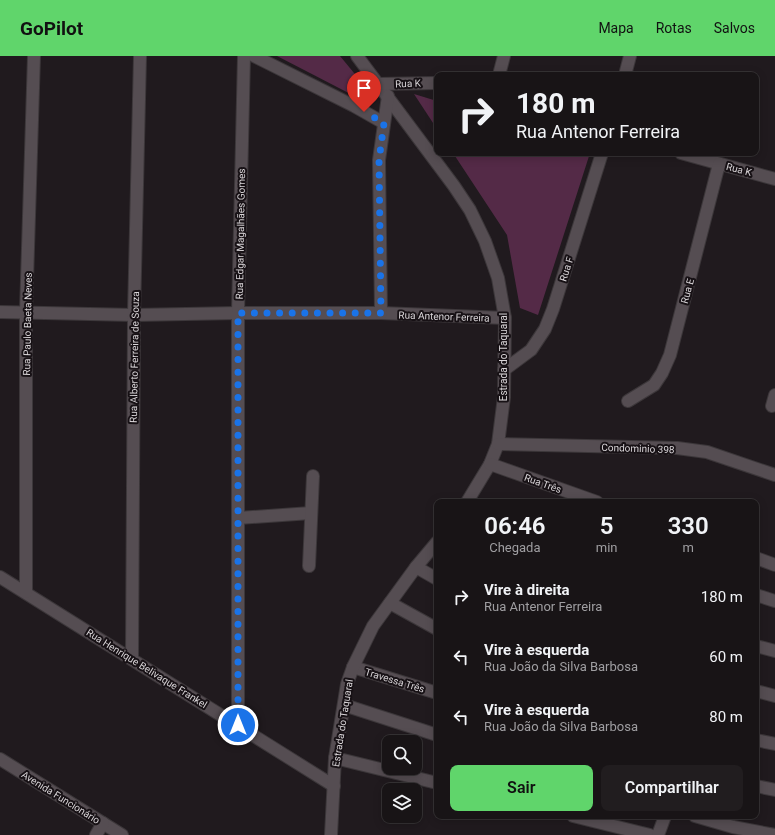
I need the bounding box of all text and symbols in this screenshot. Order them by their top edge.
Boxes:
text: GoPilot [20,17,83,40]
text: Mapa [598,20,634,36]
text: Rotas [656,20,692,36]
text: Salvos [714,20,755,36]
pin [347,71,381,112]
icon: arrive [353,77,375,99]
street label: Rua K [395,78,422,89]
text: 180 m [516,87,595,120]
icon: right [450,88,502,140]
text: Rua Antenor Ferreira [516,121,680,142]
street label: Rua K [725,161,753,178]
street label: Rua Edgar Magalhães Gomes [234,168,247,300]
street label: Rua F [557,255,576,283]
street label: Rua Paulo Baeta Neves [21,272,34,376]
street label: Rua E [679,277,696,305]
street label: Rua Alberto Ferreira de Souza [128,291,141,423]
street label: Rua Antenor Ferreira [398,309,490,324]
street label: Estrada do Taquaral [498,313,509,401]
street label: Condominio 398 [601,442,675,455]
street label: Rua Três [523,472,563,495]
text: 06:46 [484,512,546,540]
text: 5 [600,512,613,540]
text: 330 [668,512,709,540]
text: Chegada [489,540,541,555]
text: min [596,540,617,555]
text: m [683,540,694,555]
text: Vire à direita [484,581,570,599]
icon: right [450,586,472,608]
text: 180 m [701,588,743,606]
text: Rua Antenor Ferreira [484,599,602,614]
street label: Rua Henrique Belivaque Frankel [84,627,209,710]
text: Vire à esquerda [484,641,589,659]
icon: left [450,646,472,668]
text: 60 m [709,648,743,666]
text: Rua João da Silva Barbosa [484,659,638,674]
street label: Travessa Três [364,666,426,695]
street label: Estrada do Taquaral [330,679,355,768]
text: Vire à esquerda [484,701,589,719]
position arrow [217,704,259,746]
icon: left [450,706,472,728]
text: 80 m [709,708,743,726]
text: Rua João da Silva Barbosa [484,719,638,734]
map controls [382,735,422,823]
button: search [382,735,422,775]
button: Sair [450,765,593,811]
button: Compartilhar [601,765,743,811]
street label: Avenida Funcionário [20,769,102,826]
button: layers [382,783,422,823]

